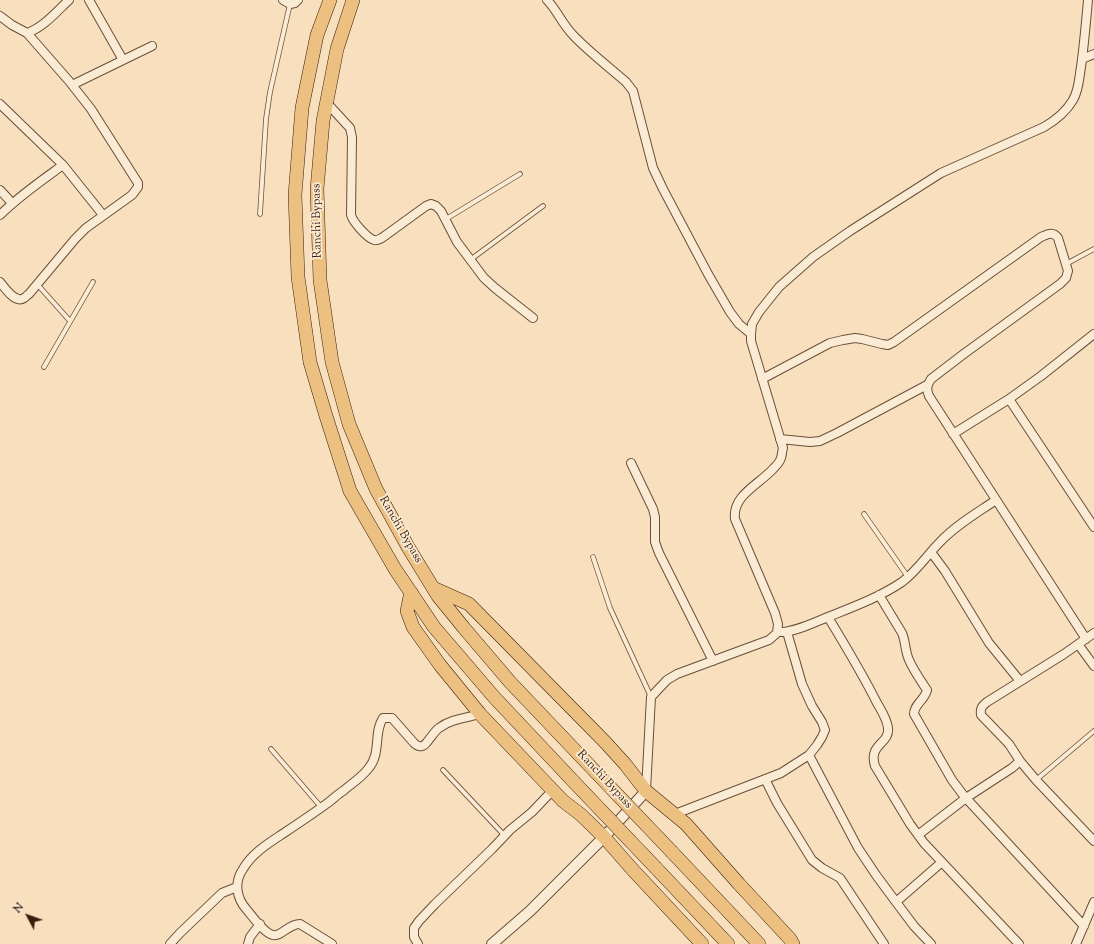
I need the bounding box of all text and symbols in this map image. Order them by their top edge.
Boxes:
street label: Ranchi Bypass [310,184,326,258]
street label: Ranchi Bypass [375,494,425,566]
street label: Ranchi Bypass [573,748,635,812]
north arrow [8,896,48,936]
text: N [10,900,28,917]

